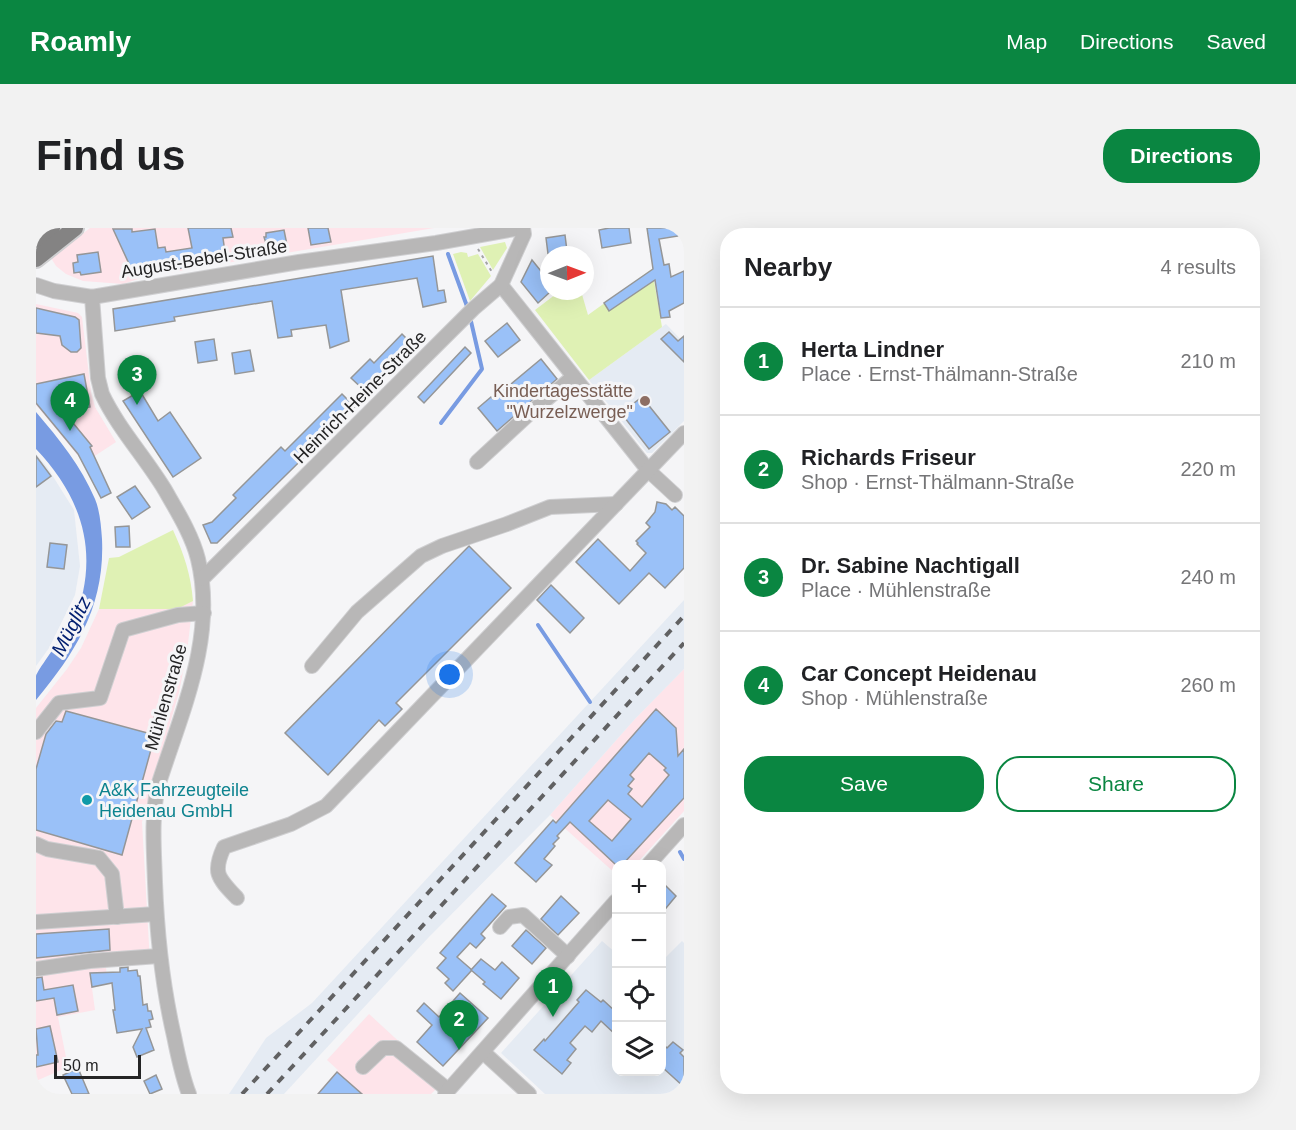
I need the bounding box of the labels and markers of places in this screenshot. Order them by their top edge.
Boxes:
pin: 3 [118,356,156,405]
place label: Kindertagesstätte "Wurzelzwerge" [493,381,633,422]
pin: 4 [51,382,90,431]
marker: Kindertagesstätte "Wurzelzwerge" [638,394,652,408]
place label: A&K Fahrzeugteile Heidenau GmbH [99,780,249,821]
marker: A&K Fahrzeugteile Heidenau GmbH [80,793,94,807]
pin: 1 [534,968,572,1017]
pin: 2 [440,1000,478,1050]

